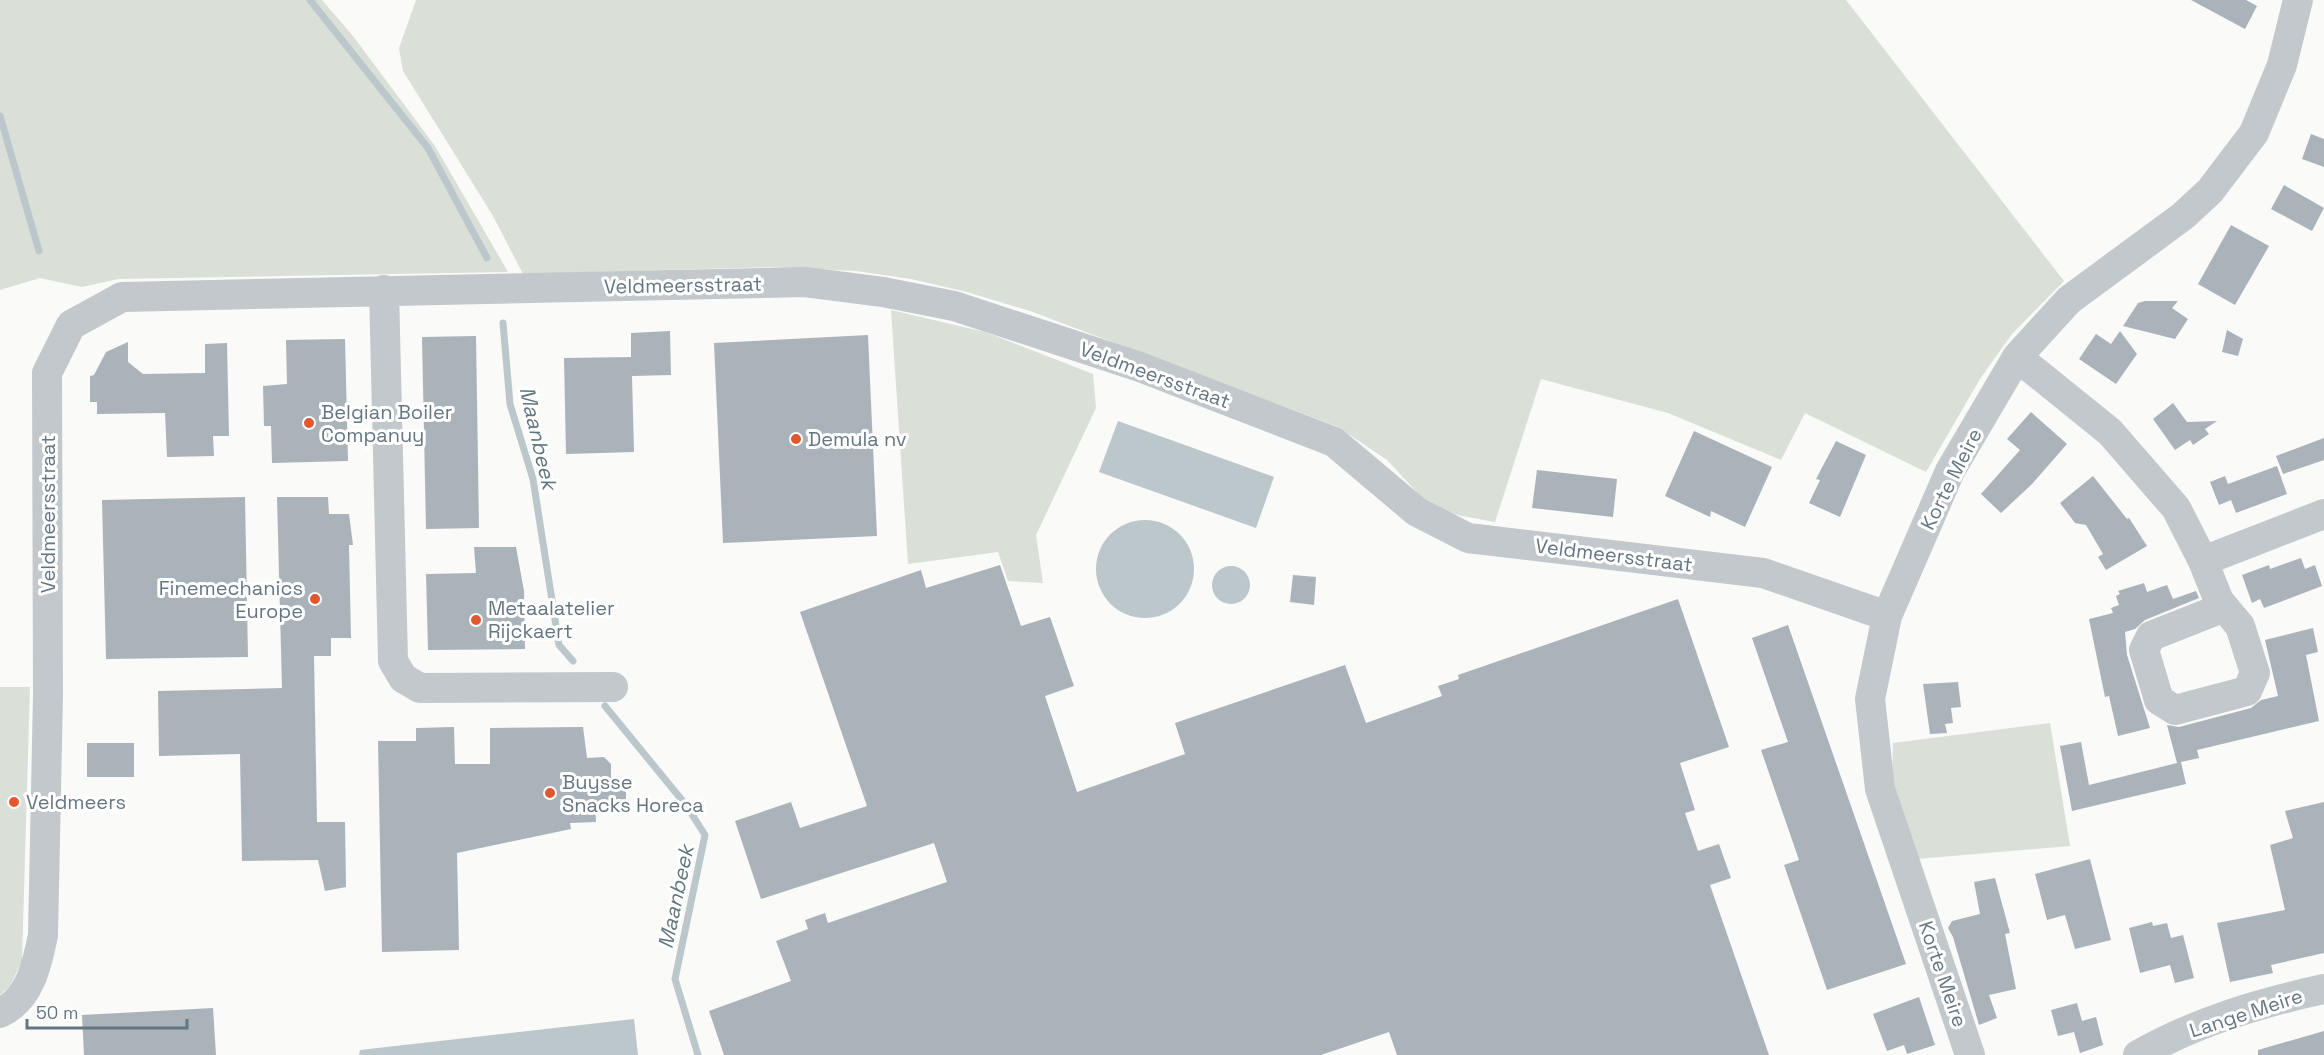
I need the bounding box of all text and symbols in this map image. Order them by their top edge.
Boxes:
street label: Veldmeersstraat [604,271,762,299]
street label: Veldmeersstraat [1076,336,1234,414]
water label: Maanbeek [514,384,564,495]
place label: Belgian Boiler Companuy [321,399,452,448]
marker: Belgian Boiler Companuy [302,416,316,430]
street label: Korte Meire [1914,424,1988,534]
place label: Demula nv [808,426,907,452]
marker: Demula nv [789,432,803,446]
street label: Veldmeersstraat [35,435,61,593]
street label: Veldmeersstraat [1534,532,1694,578]
place label: Finemechanics Europe [159,575,303,624]
marker: Finemechanics Europe [308,592,322,606]
place label: Metaalatelier Rijckaert [488,595,615,644]
marker: Metaalatelier Rijckaert [469,613,483,627]
place label: Buysse Snacks Horeca [562,769,704,818]
marker: Buysse Snacks Horeca [543,786,557,800]
place label: Veldmeers [26,789,126,815]
marker: Veldmeers [7,795,21,809]
water label: Maanbeek [651,840,700,951]
street label: Korte Meire [1913,917,1973,1031]
street label: Lange Meire [2186,982,2306,1044]
scale bar [27,992,188,1030]
text: 50 m [36,1001,78,1024]

